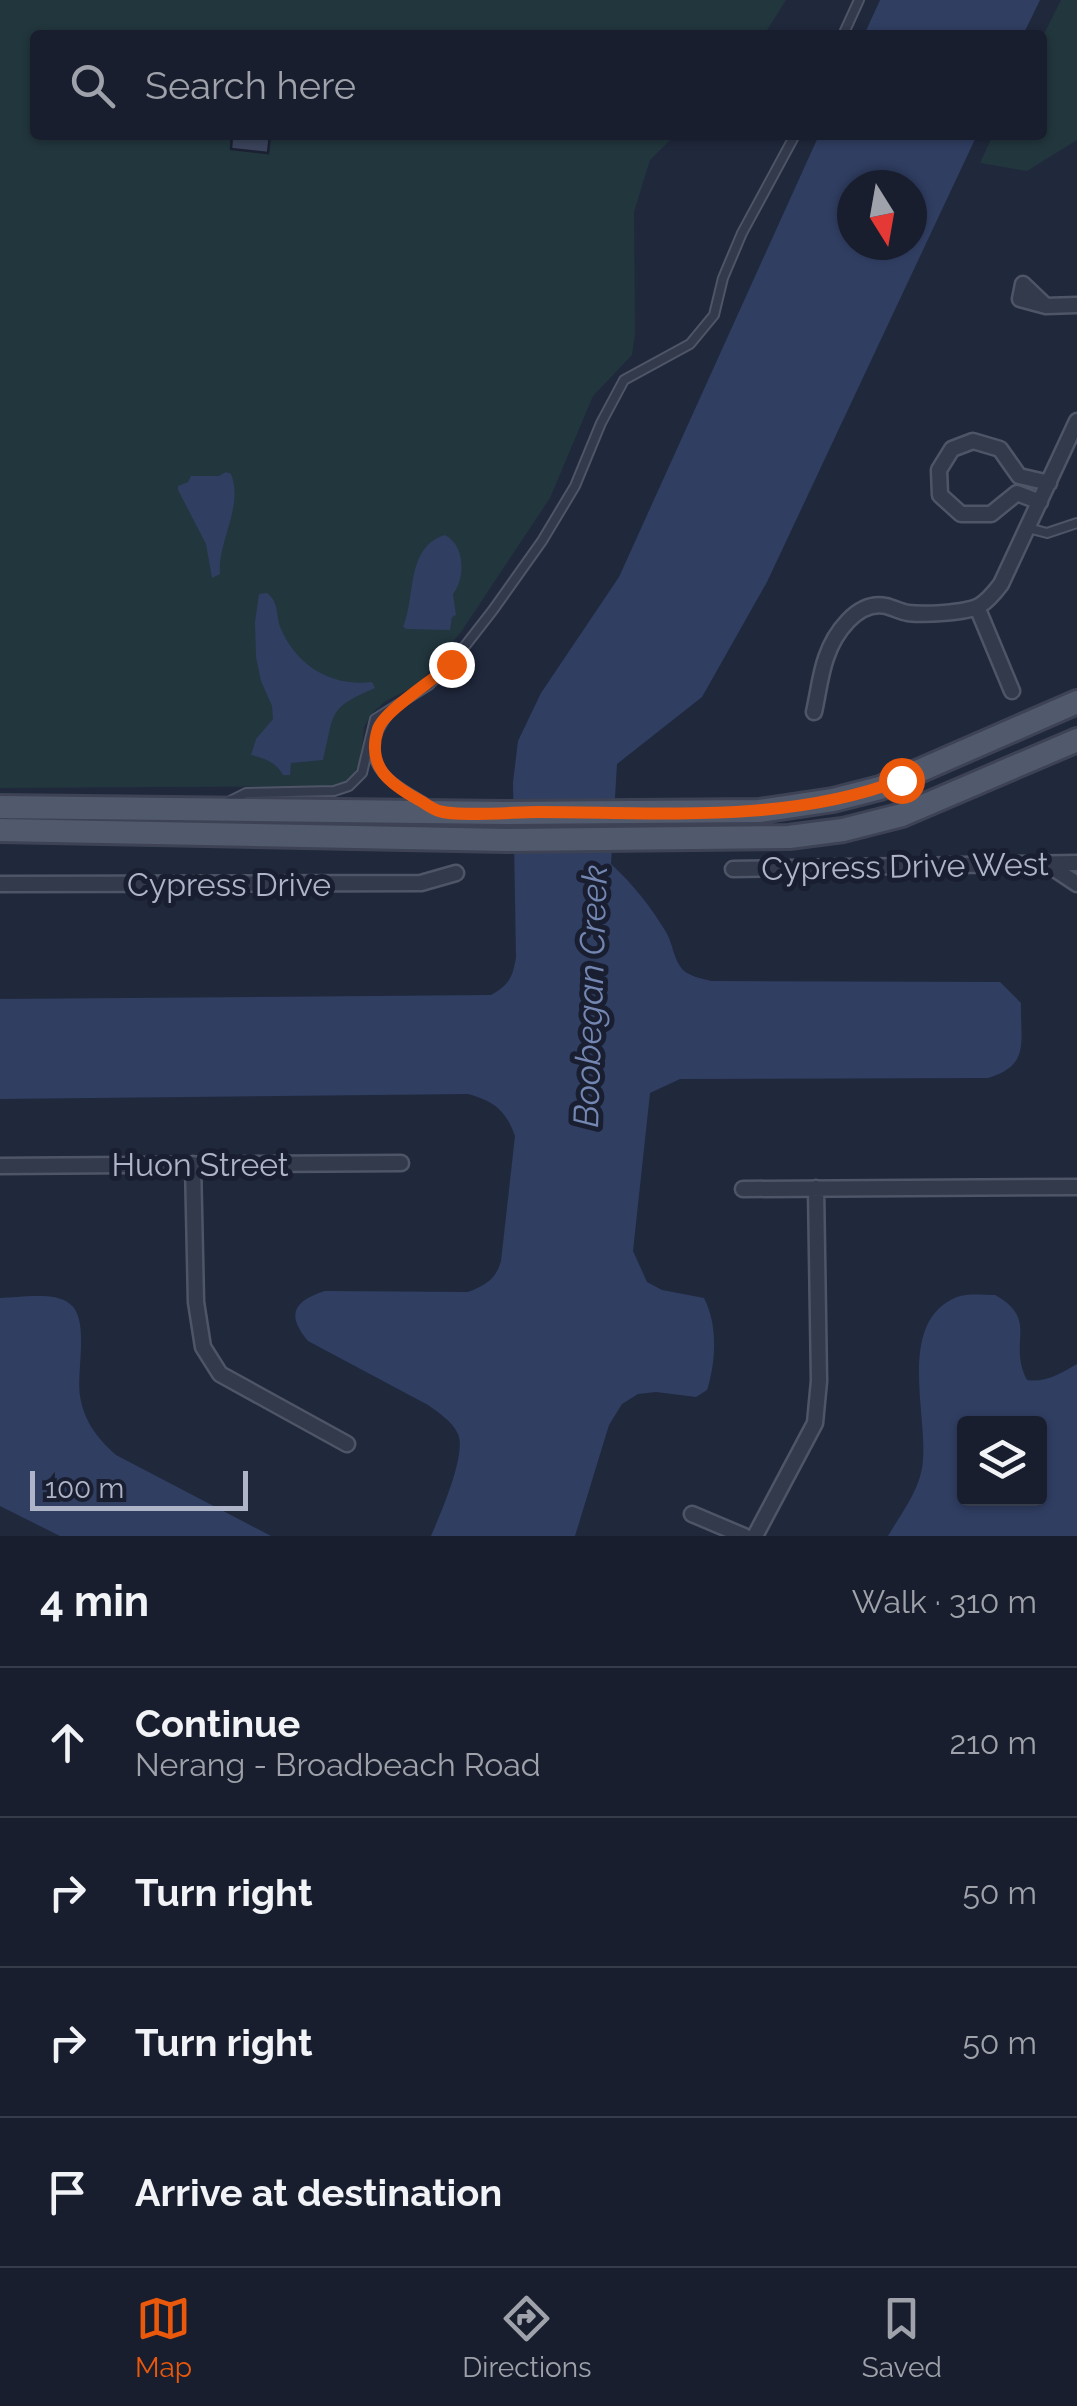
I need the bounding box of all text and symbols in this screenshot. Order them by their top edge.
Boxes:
search box [30,30,1047,140]
icon: search [65,58,120,113]
text: Search here [145,63,356,108]
north arrow [837,170,927,260]
route end [429,642,475,688]
route start [879,758,925,804]
street label: Cypress Drive West [761,845,1049,887]
water label: Boobegan Creek [565,864,615,1128]
street label: Cypress Drive [127,866,331,903]
street label: Huon Street [111,1146,289,1183]
map controls [957,1416,1047,1506]
button: layers [957,1416,1047,1506]
scale bar [30,1466,248,1510]
text: 100 m [45,1472,124,1505]
text: 4 min [40,1577,149,1626]
text: Walk · 310 m [852,1583,1037,1620]
text: Continue [135,1701,300,1746]
icon: ahead [40,1715,95,1770]
text: 210 m [949,1724,1037,1761]
text: Nerang - Broadbeach Road [135,1746,541,1783]
icon: right [40,1865,95,1920]
text: Turn right [135,1870,312,1915]
text: 50 m [962,1874,1037,1911]
icon: right [40,2015,95,2070]
text: Turn right [135,2020,312,2065]
text: 50 m [962,2024,1037,2061]
icon: arrive [40,2165,95,2220]
text: Arrive at destination [135,2170,502,2215]
tab: Map [135,2291,192,2384]
tab: Directions [462,2291,592,2384]
tab: Saved [862,2291,942,2384]

